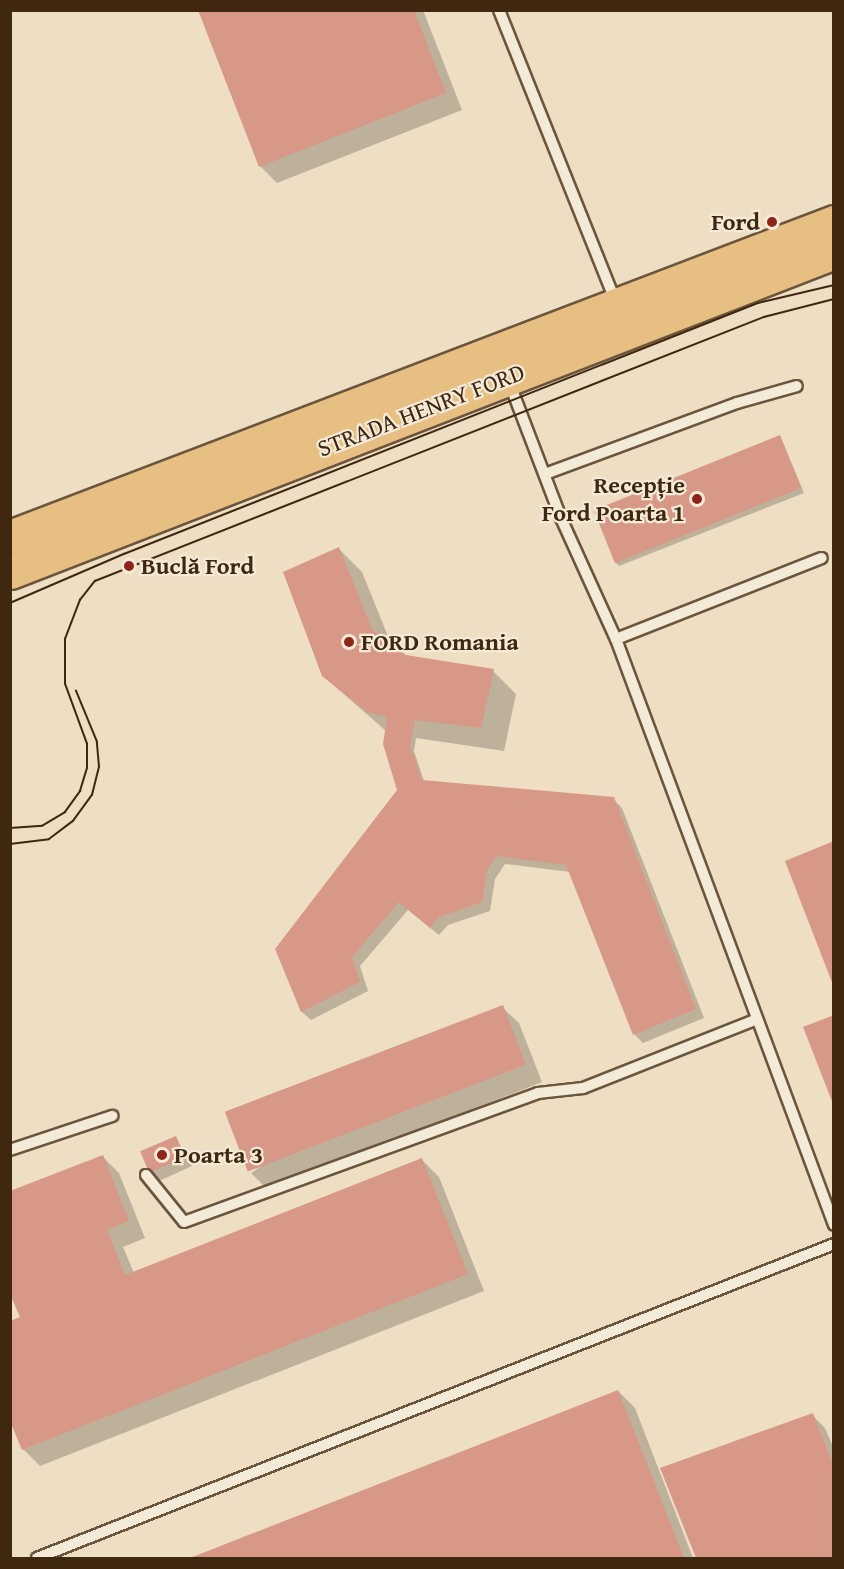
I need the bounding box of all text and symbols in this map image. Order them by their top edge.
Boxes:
place label: Ford [711,208,760,236]
marker: Ford [765,215,779,229]
street label: STRADA HENRY FORD [314,357,528,463]
place label: Recepție Ford Poarta 1 [542,471,685,527]
marker: Recepție Ford Poarta 1 [690,492,704,506]
place label: Buclă Ford [141,552,254,580]
marker: Buclă Ford [122,559,136,573]
place label: FORD Romania [361,628,519,656]
marker: FORD Romania [342,635,356,649]
place label: Poarta 3 [174,1141,263,1169]
marker: Poarta 3 [155,1148,169,1162]

